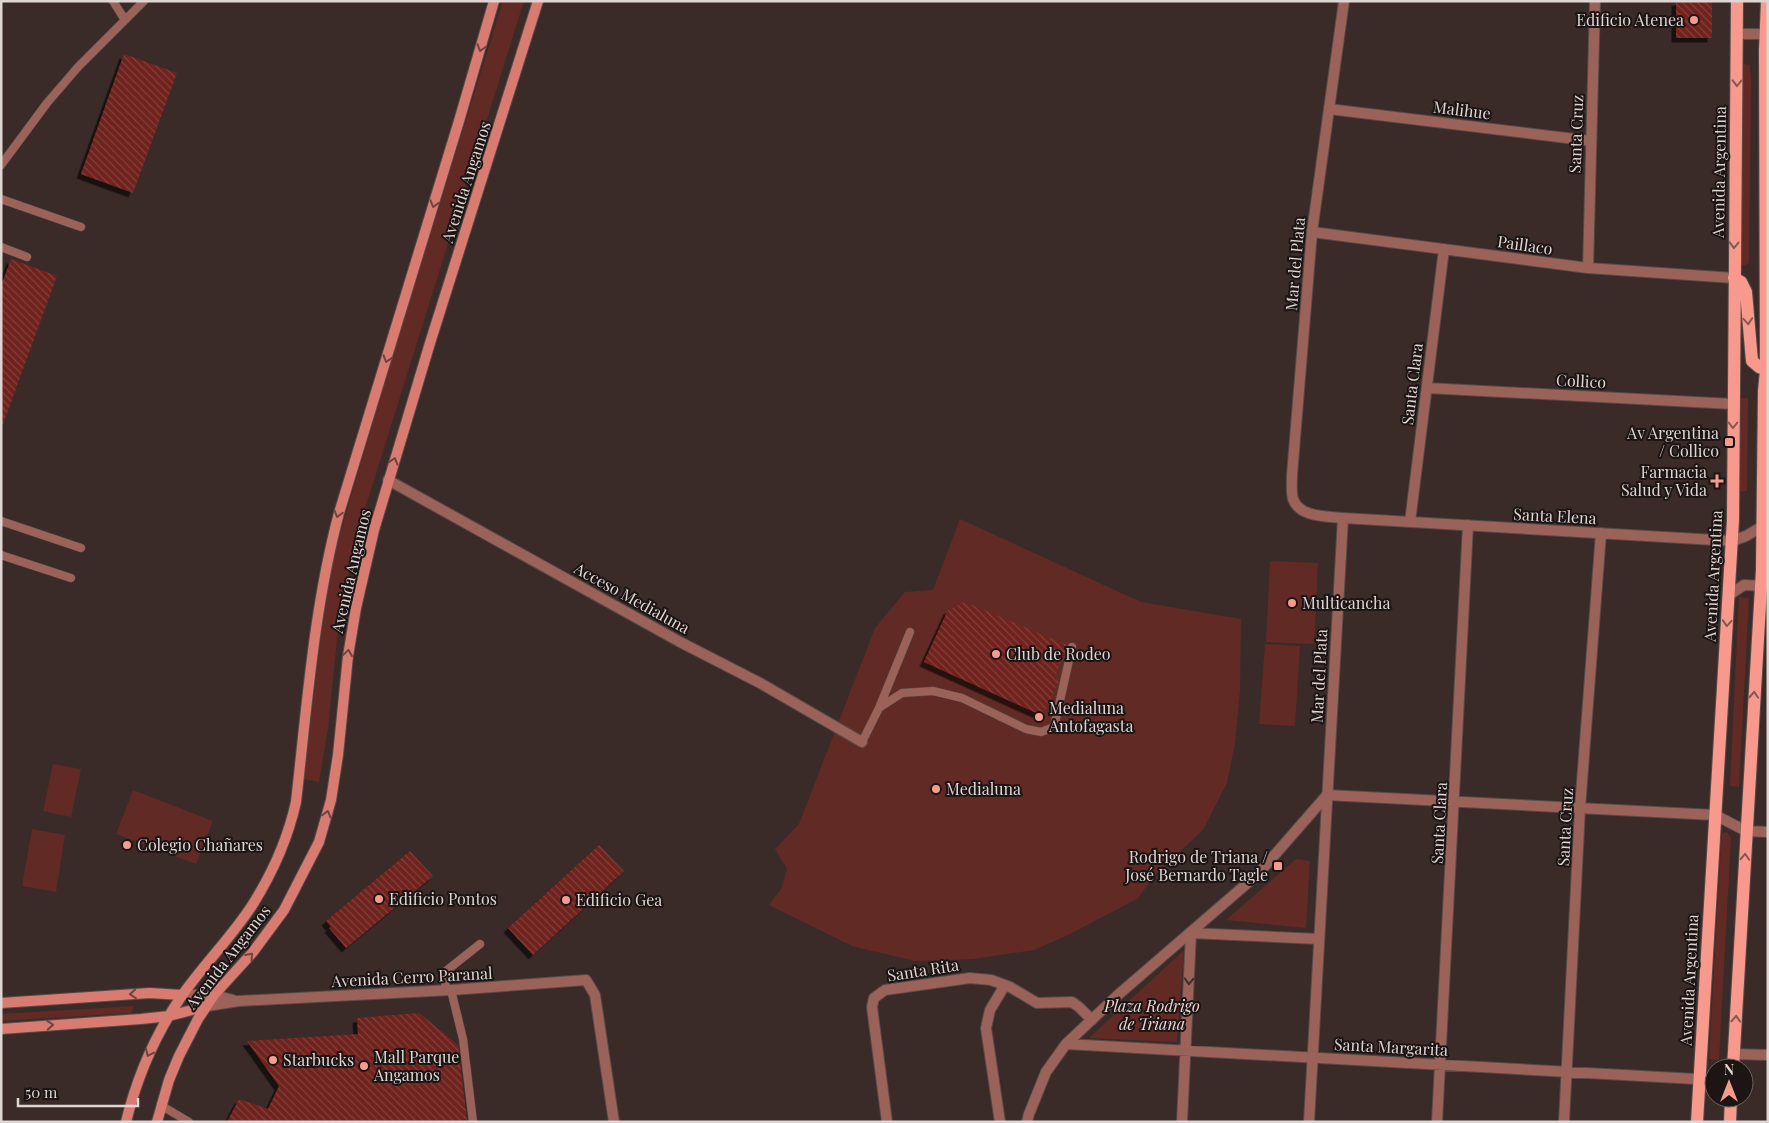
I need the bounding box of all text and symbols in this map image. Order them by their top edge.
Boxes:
place label: Edificio Atenea [1576,9,1684,30]
marker: Edificio Atenea [1688,14,1700,26]
one-way arrow [476,43,486,52]
one-way arrow [1731,79,1742,87]
street label: Santa Cruz [1564,94,1587,174]
street label: Malihue [1432,96,1492,123]
street label: Avenida Argentina [1707,106,1730,239]
street label: Avenida Angamos [436,118,495,246]
one-way arrow [430,199,440,207]
street label: Mar del Plata [1280,216,1309,312]
street label: Paillaco [1496,230,1554,259]
one-way arrow [1729,242,1740,250]
one-way arrow [1743,317,1754,325]
street label: Santa Clara [1396,342,1427,426]
one-way arrow [382,354,392,363]
street label: Collico [1556,369,1607,392]
place label: Av Argentina / Collico [1626,422,1719,461]
one-way arrow [1728,422,1738,430]
marker: Av Argentina / Collico [1723,436,1735,448]
one-way arrow [389,458,399,466]
place label: Farmacia Salud y Vida [1621,461,1707,500]
marker: Farmacia Salud y Vida [1711,475,1723,487]
street label: Santa Elena [1513,503,1597,528]
street label: Avenida Angamos [326,507,375,636]
one-way arrow [334,510,344,518]
street label: Avenida Argentina [1699,510,1726,643]
street label: Acceso Medialuna [570,557,694,638]
place label: Multicancha [1302,592,1390,613]
marker: Multicancha [1286,597,1298,609]
one-way arrow [1722,619,1733,627]
street label: Mar del Plata [1306,628,1331,723]
place label: Club de Rodeo [1006,643,1111,664]
marker: Club de Rodeo [990,648,1002,660]
one-way arrow [342,649,353,657]
one-way arrow [1749,691,1760,699]
place label: Medialuna Antofagasta [1048,697,1133,736]
marker: Medialuna Antofagasta [1033,711,1045,723]
place label: Medialuna [946,778,1021,799]
street label: Santa Clara [1426,781,1451,865]
marker: Medialuna [930,783,942,795]
street label: Santa Cruz [1552,787,1577,867]
one-way arrow [321,810,332,819]
place label: Colegio Chañares [137,834,263,855]
marker: Colegio Chañares [121,839,133,851]
place label: Rodrigo de Triana / José Bernardo Tagle [1124,846,1268,885]
one-way arrow [1739,853,1750,861]
marker: Rodrigo de Triana / José Bernardo Tagle [1272,860,1284,872]
place label: Edificio Pontos [389,888,497,909]
place label: Edificio Gea [576,889,662,910]
marker: Edificio Pontos [373,893,385,905]
marker: Edificio Gea [560,894,572,906]
street label: Avenida Angamos [180,900,275,1014]
street label: Avenida Argentina [1675,914,1702,1047]
one-way arrow [244,952,253,961]
street label: Santa Rita [886,953,960,986]
street label: Avenida Cerro Paranal [330,962,493,991]
one-way arrow [1184,978,1194,986]
one-way arrow [129,989,137,1000]
park label: Plaza Rodrigo de Triana [1103,995,1200,1034]
one-way arrow [1730,1015,1741,1023]
one-way arrow [46,1020,54,1031]
street label: Santa Margarita [1333,1033,1449,1060]
place label: Mall Parque Angamos [373,1046,459,1085]
one-way arrow [145,1048,156,1057]
place label: Starbucks [283,1049,354,1070]
marker: Starbucks [267,1054,279,1066]
north arrow [1704,1058,1754,1108]
marker: Mall Parque Angamos [358,1060,370,1072]
text: N [1724,1060,1734,1079]
scale bar [18,1076,138,1108]
text: 50 m [25,1082,58,1102]

